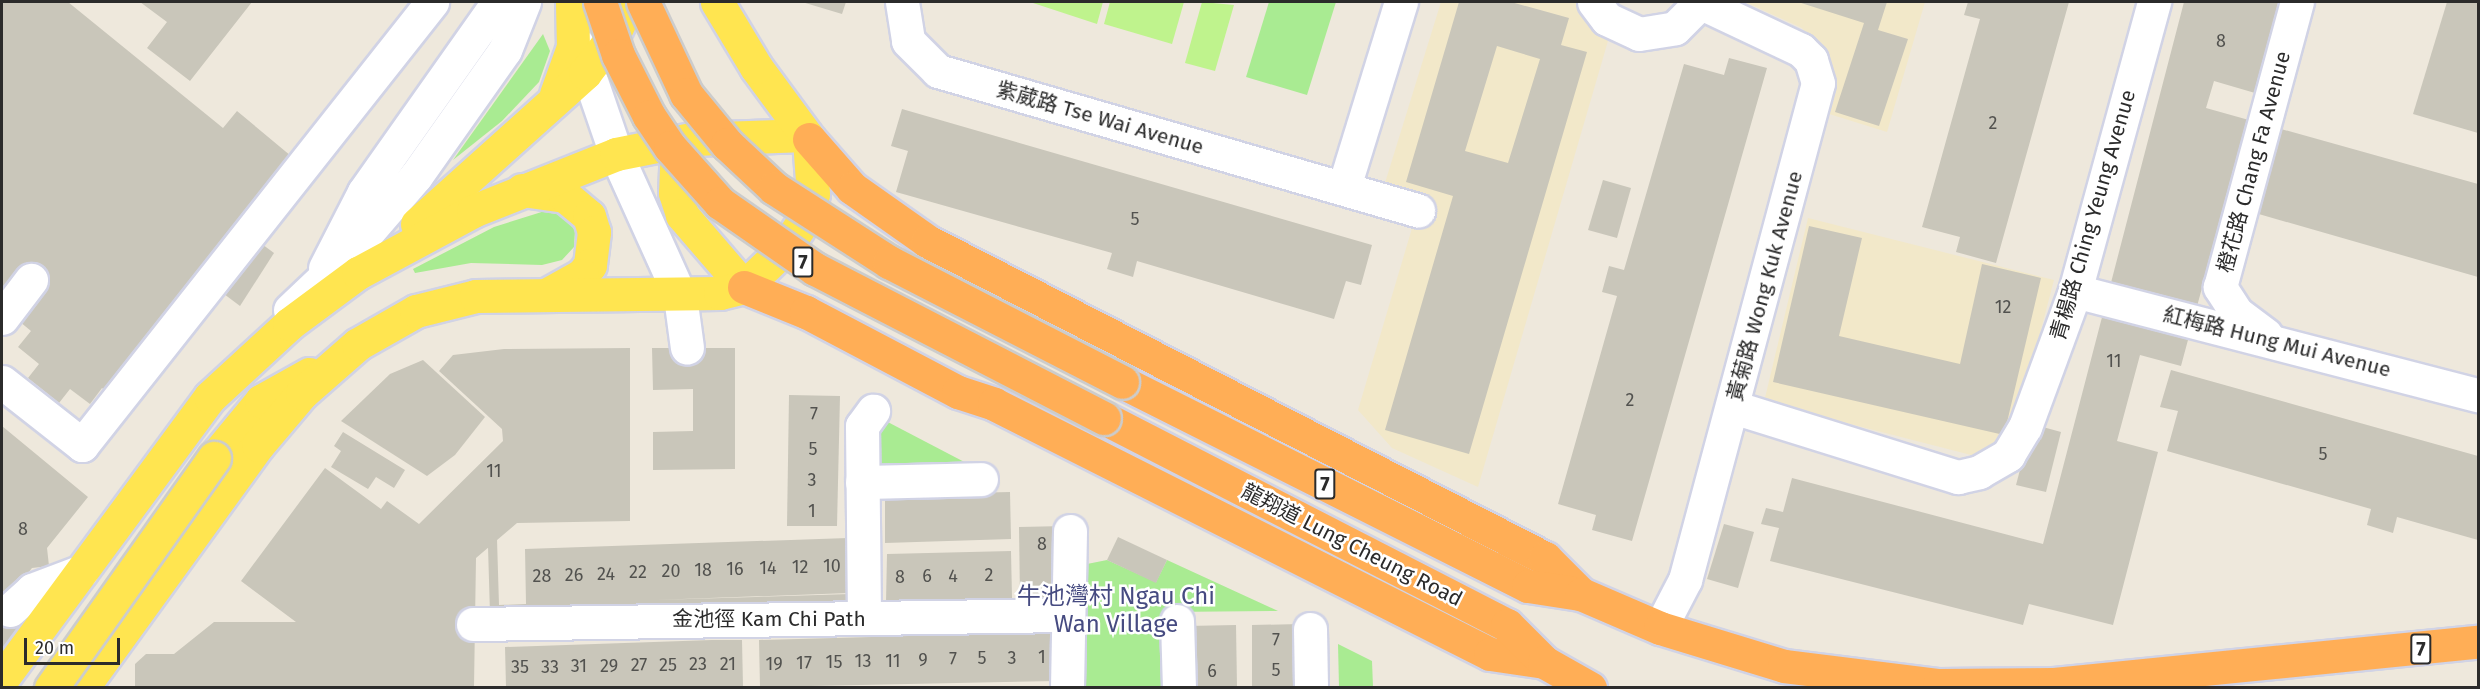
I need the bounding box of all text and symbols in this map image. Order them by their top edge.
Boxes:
house number: 8 [2216,30,2226,52]
street label: 橙花路 Chang Fa Avenue [2212,48,2296,276]
street label: 紫葳路 Tse Wai Avenue [993,76,1207,160]
street label: 青楊路 Ching Yeung Avenue [2045,87,2141,343]
house number: 2 [1989,112,1997,134]
street label: 黃菊路 Wong Kuk Avenue [1722,168,1808,404]
house number: 5 [1130,208,1140,230]
road number: 7 [791,245,815,279]
house number: 12 [1995,296,2011,318]
street label: 紅梅路 Hung Mui Avenue [2161,302,2393,382]
house number: 11 [2106,350,2122,372]
house number: 2 [1626,389,1634,411]
house number: 7 [810,403,818,425]
house number: 5 [808,438,818,460]
house number: 5 [2318,443,2328,465]
house number: 11 [486,460,502,482]
road number: 7 [1313,467,1337,501]
house number: 3 [808,469,816,491]
street label: 龍翔道 Lung Cheung Road [1237,478,1467,612]
house number: 1 [808,500,816,522]
house number: 8 [18,518,28,540]
house number: 8 [1037,533,1047,555]
house number: 10 [823,555,841,577]
house number: 12 [792,556,808,578]
house number: 14 [759,557,777,579]
house number: 16 [726,558,744,580]
house number: 18 [694,559,712,581]
house number: 20 [662,560,680,582]
house number: 22 [629,561,647,583]
house number: 24 [597,563,615,585]
house number: 26 [565,564,583,586]
house number: 2 [985,564,993,586]
house number: 28 [533,565,551,587]
house number: 6 [922,565,932,587]
house number: 4 [948,565,958,587]
house number: 8 [895,566,905,588]
district label: 牛池灣村 Ngau Chi Wan Village [1017,583,1215,639]
street label: 金池徑 Kam Chi Path [672,606,866,632]
scale bar [27,626,123,664]
house number: 7 [1272,629,1280,651]
road number: 7 [2409,632,2433,666]
text: 20 m [35,637,74,659]
house number: 1 [1038,646,1046,668]
house number: 5 [977,647,987,669]
house number: 3 [1008,647,1016,669]
house number: 7 [949,648,957,670]
house number: 9 [918,649,928,671]
house number: 13 [855,650,871,672]
house number: 11 [885,650,901,672]
house number: 15 [826,651,842,673]
house number: 17 [796,652,812,674]
house number: 23 [689,653,707,675]
house number: 21 [720,653,736,675]
house number: 19 [765,653,783,675]
house number: 27 [631,654,647,676]
house number: 25 [659,654,677,676]
house number: 31 [571,655,587,677]
house number: 29 [600,655,618,677]
house number: 35 [511,656,529,678]
house number: 33 [541,656,559,678]
house number: 5 [1271,659,1281,681]
house number: 6 [1207,660,1217,682]

